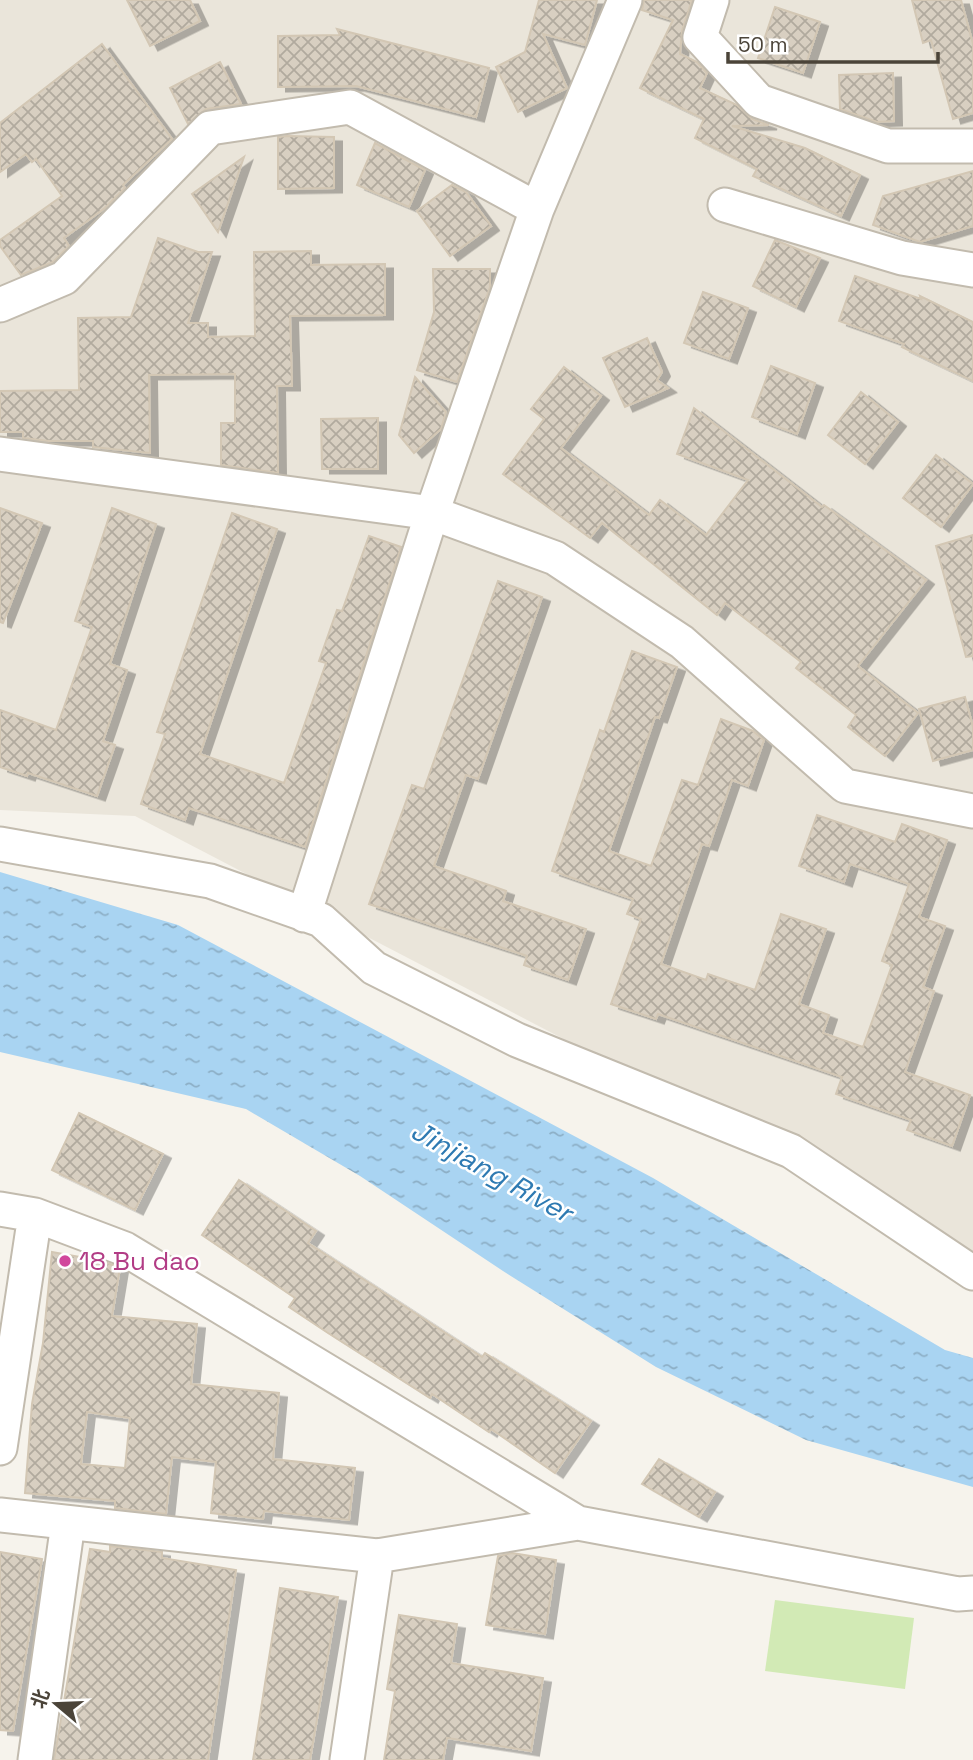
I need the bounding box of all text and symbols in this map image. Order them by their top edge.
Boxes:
scale bar [728,21,938,65]
text: 50 m [738,31,788,58]
water label: Jinjiang River [405,1112,582,1232]
place label: 18 Bu dao [79,1244,200,1278]
marker: 18 Bu dao [57,1253,73,1269]
north arrow [21,1669,91,1739]
text: 北 [25,1686,55,1712]

